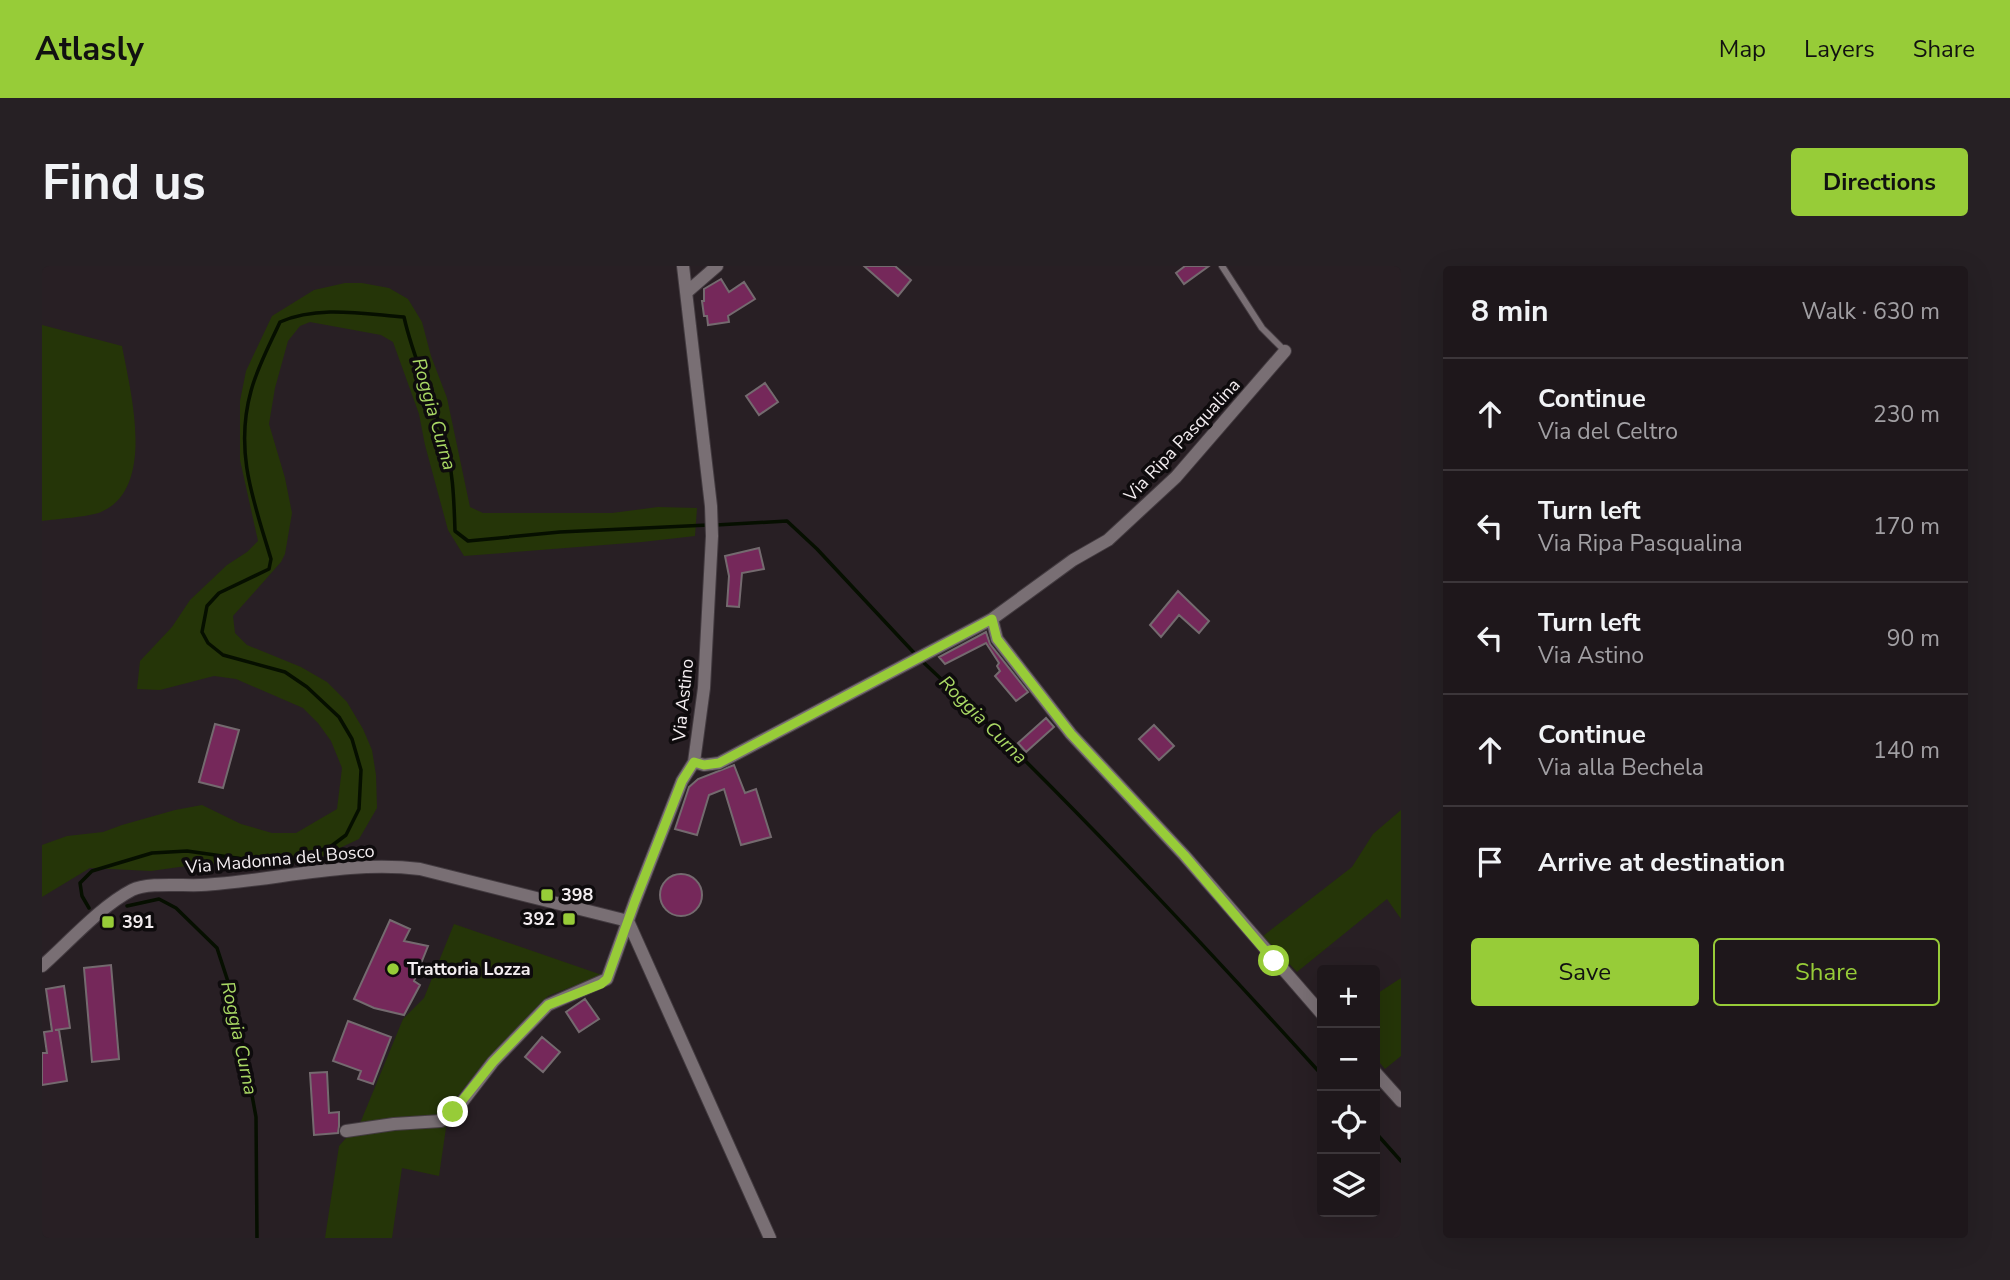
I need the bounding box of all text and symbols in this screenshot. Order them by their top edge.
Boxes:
text: Atlasly [35,27,144,72]
text: Map [1719,33,1766,65]
text: Layers [1804,33,1875,65]
text: Share [1913,33,1975,65]
button: Directions [1791,148,1968,216]
text: Find us [42,149,206,216]
text: 8 min [1471,291,1549,332]
text: Walk · 630 m [1801,296,1940,327]
water label: Roggia Curna [406,355,462,473]
street label: Via Ripa Pasqualina [1118,373,1245,507]
text: Continue [1538,381,1646,416]
icon: ahead [1471,395,1509,433]
text: 230 m [1873,399,1940,430]
text: Via del Celtro [1538,416,1678,447]
text: Turn left [1538,493,1641,528]
icon: left [1471,507,1509,545]
text: 170 m [1873,511,1940,542]
text: Via Ripa Pasqualina [1538,528,1743,559]
text: Turn left [1538,605,1641,640]
icon: left [1471,619,1509,657]
text: 90 m [1887,623,1940,654]
text: Via Astino [1538,640,1644,671]
street label: Via Astino [667,657,699,744]
water label: Roggia Curna [933,670,1033,770]
text: Continue [1538,717,1646,752]
icon: ahead [1471,731,1509,769]
text: 140 m [1873,735,1940,766]
text: Via alla Bechela [1538,752,1704,783]
street label: Via Madonna del Bosco [183,839,376,879]
icon: arrive [1471,843,1509,881]
text: Arrive at destination [1538,845,1785,880]
place label: 398 [561,883,594,907]
marker: 398 [539,887,555,903]
place label: 392 [523,907,555,931]
place label: 391 [122,910,154,934]
marker: 392 [561,911,577,927]
marker: 391 [100,914,116,930]
button: Save [1471,938,1699,1006]
button: Share [1713,938,1940,1006]
route start [1258,945,1289,976]
place label: Trattoria Lozza [407,957,531,981]
marker: Trattoria Lozza [385,961,401,977]
map controls [1317,965,1380,1217]
button: + [1317,965,1380,1028]
water label: Roggia Curna [214,979,264,1097]
button: − [1317,1028,1380,1091]
button: locate [1317,1091,1380,1154]
route end [437,1096,468,1127]
button: layers [1317,1154,1380,1217]

